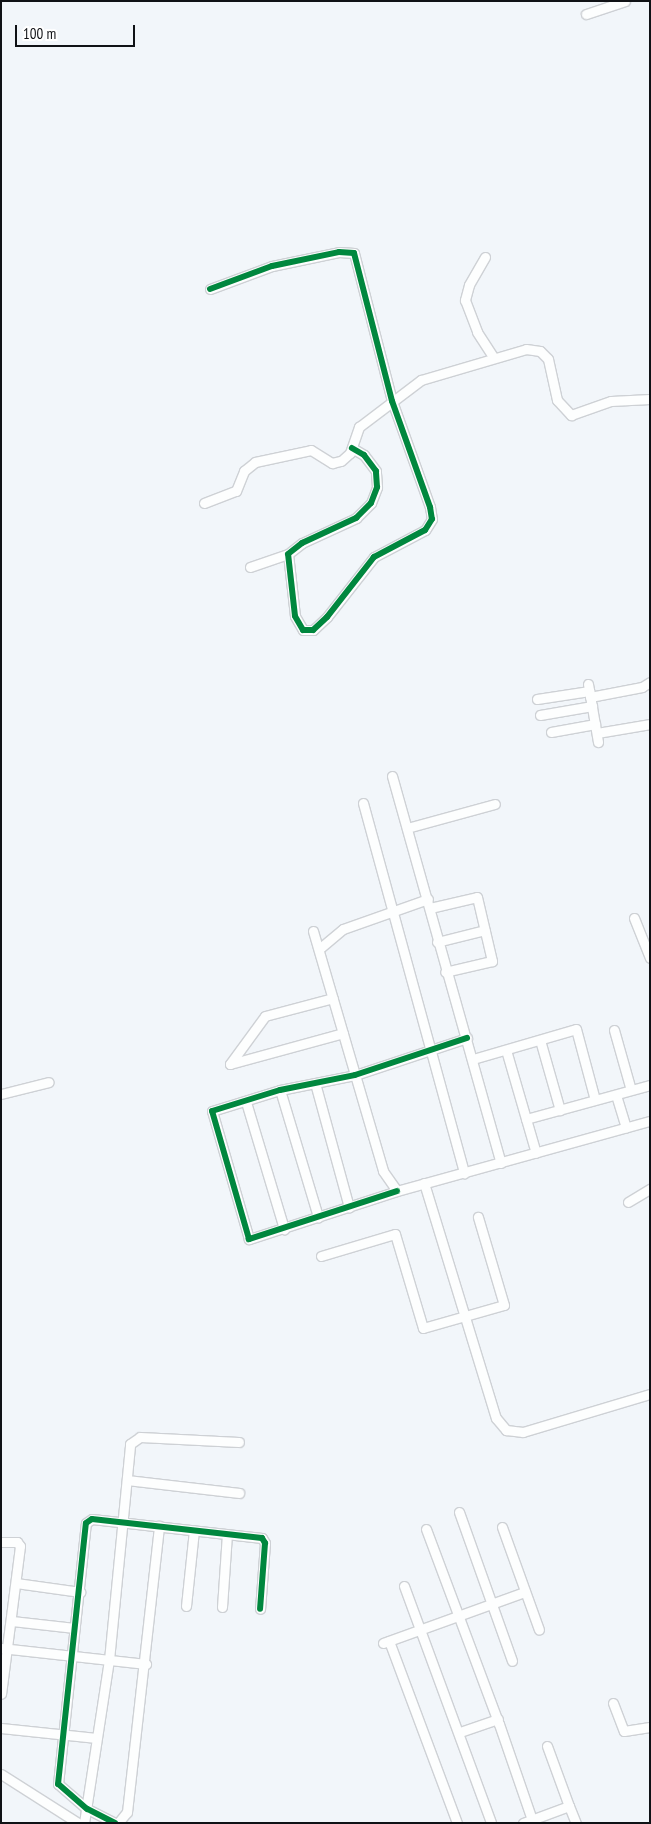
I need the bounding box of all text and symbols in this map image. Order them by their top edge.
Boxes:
scale bar [18,15,138,47]
text: 100 m [23,24,56,43]

